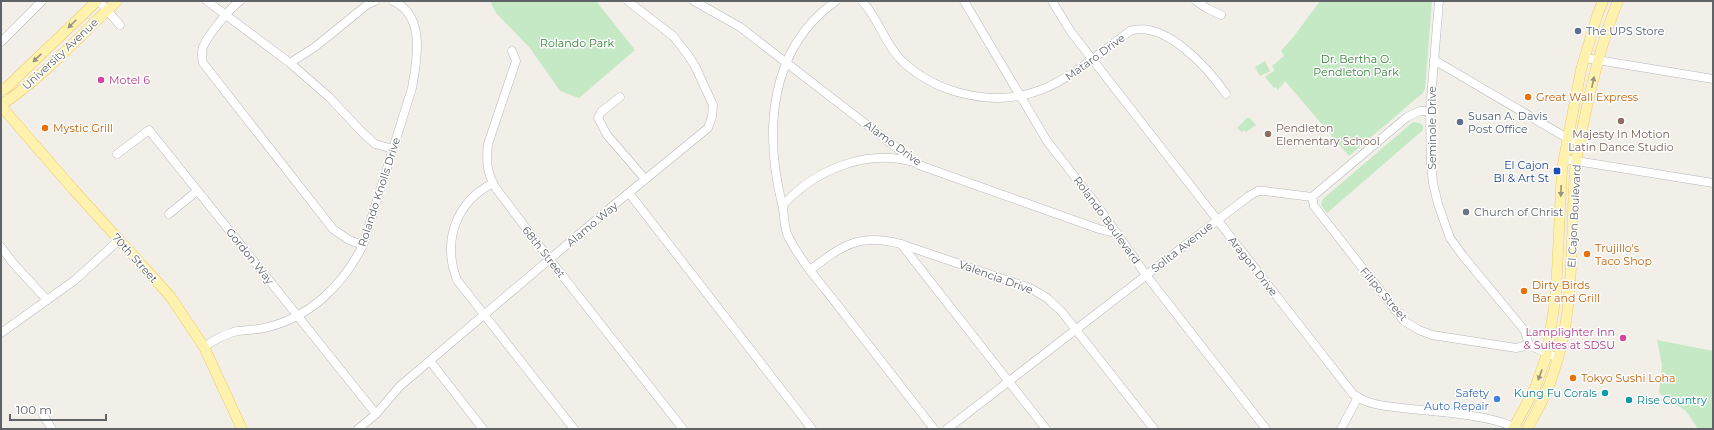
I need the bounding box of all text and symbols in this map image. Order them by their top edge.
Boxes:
street label: University Avenue [19,15,101,93]
one-way arrow [67,19,77,29]
place label: The UPS Store [1586,24,1665,38]
marker: The UPS Store [1573,26,1583,36]
street label: Mataro Drive [1062,30,1128,83]
park label: Rolando Park [540,36,614,50]
park label: Dr. Bertha O. Pendleton Park [1313,52,1399,79]
one-way arrow [32,53,42,63]
place label: Motel 6 [109,73,150,87]
marker: Motel 6 [96,75,106,85]
one-way arrow [1590,76,1596,88]
street label: Seminole Drive [1425,86,1439,170]
place label: Great Wall Express [1536,90,1639,104]
marker: Great Wall Express [1523,92,1533,102]
place label: Susan A. Davis Post Office [1468,109,1548,136]
marker: Majesty In Motion Latin Dance Studio [1616,116,1626,126]
street label: Alamo Drive [862,117,925,169]
marker: Susan A. Davis Post Office [1455,117,1465,127]
place label: Mystic Grill [53,121,113,135]
place label: Pendleton Elementary School [1276,121,1380,148]
marker: Mystic Grill [40,123,50,133]
place label: Majesty In Motion Latin Dance Studio [1568,127,1674,154]
marker: Pendleton Elementary School [1263,129,1273,139]
street label: Rolando Knolls Drive [355,135,403,248]
place label: El Cajon Bl & Art St [1494,158,1550,185]
street label: El Cajon Boulevard [1564,164,1584,268]
marker: El Cajon Bl & Art St [1552,166,1562,176]
street label: Rolando Boulevard [1070,173,1144,267]
one-way arrow [1558,185,1565,197]
street label: Alamo Way [564,198,621,249]
place label: Church of Christ [1474,205,1564,219]
marker: Church of Christ [1461,207,1471,217]
street label: Solita Avenue [1148,218,1216,275]
street label: 68th Street [519,223,569,281]
street label: Gordon Way [223,225,277,287]
street label: 70th Street [109,230,161,286]
street label: Aragon Drive [1225,233,1281,299]
place label: Trujillo's Taco Shop [1595,241,1652,268]
marker: Trujillo's Taco Shop [1582,249,1592,259]
street label: Valencia Drive [957,257,1035,297]
street label: Filipo Street [1357,264,1411,324]
place label: Dirty Birds Bar and Grill [1532,278,1600,305]
marker: Dirty Birds Bar and Grill [1519,286,1529,296]
place label: Lamplighter Inn & Suites at SDSU [1523,325,1615,352]
marker: Lamplighter Inn & Suites at SDSU [1618,333,1628,343]
one-way arrow [1536,369,1542,381]
place label: Tokyo Sushi Loha [1581,371,1676,385]
marker: Tokyo Sushi Loha [1568,373,1578,383]
place label: Safety Auto Repair [1424,386,1489,413]
place label: Kung Fu Corals [1514,386,1598,400]
marker: Kung Fu Corals [1600,388,1610,398]
place label: Rise Country [1637,393,1707,407]
marker: Safety Auto Repair [1492,394,1502,404]
marker: Rise Country [1624,395,1634,405]
scale bar [10,396,106,422]
text: 100 m [16,402,52,417]

